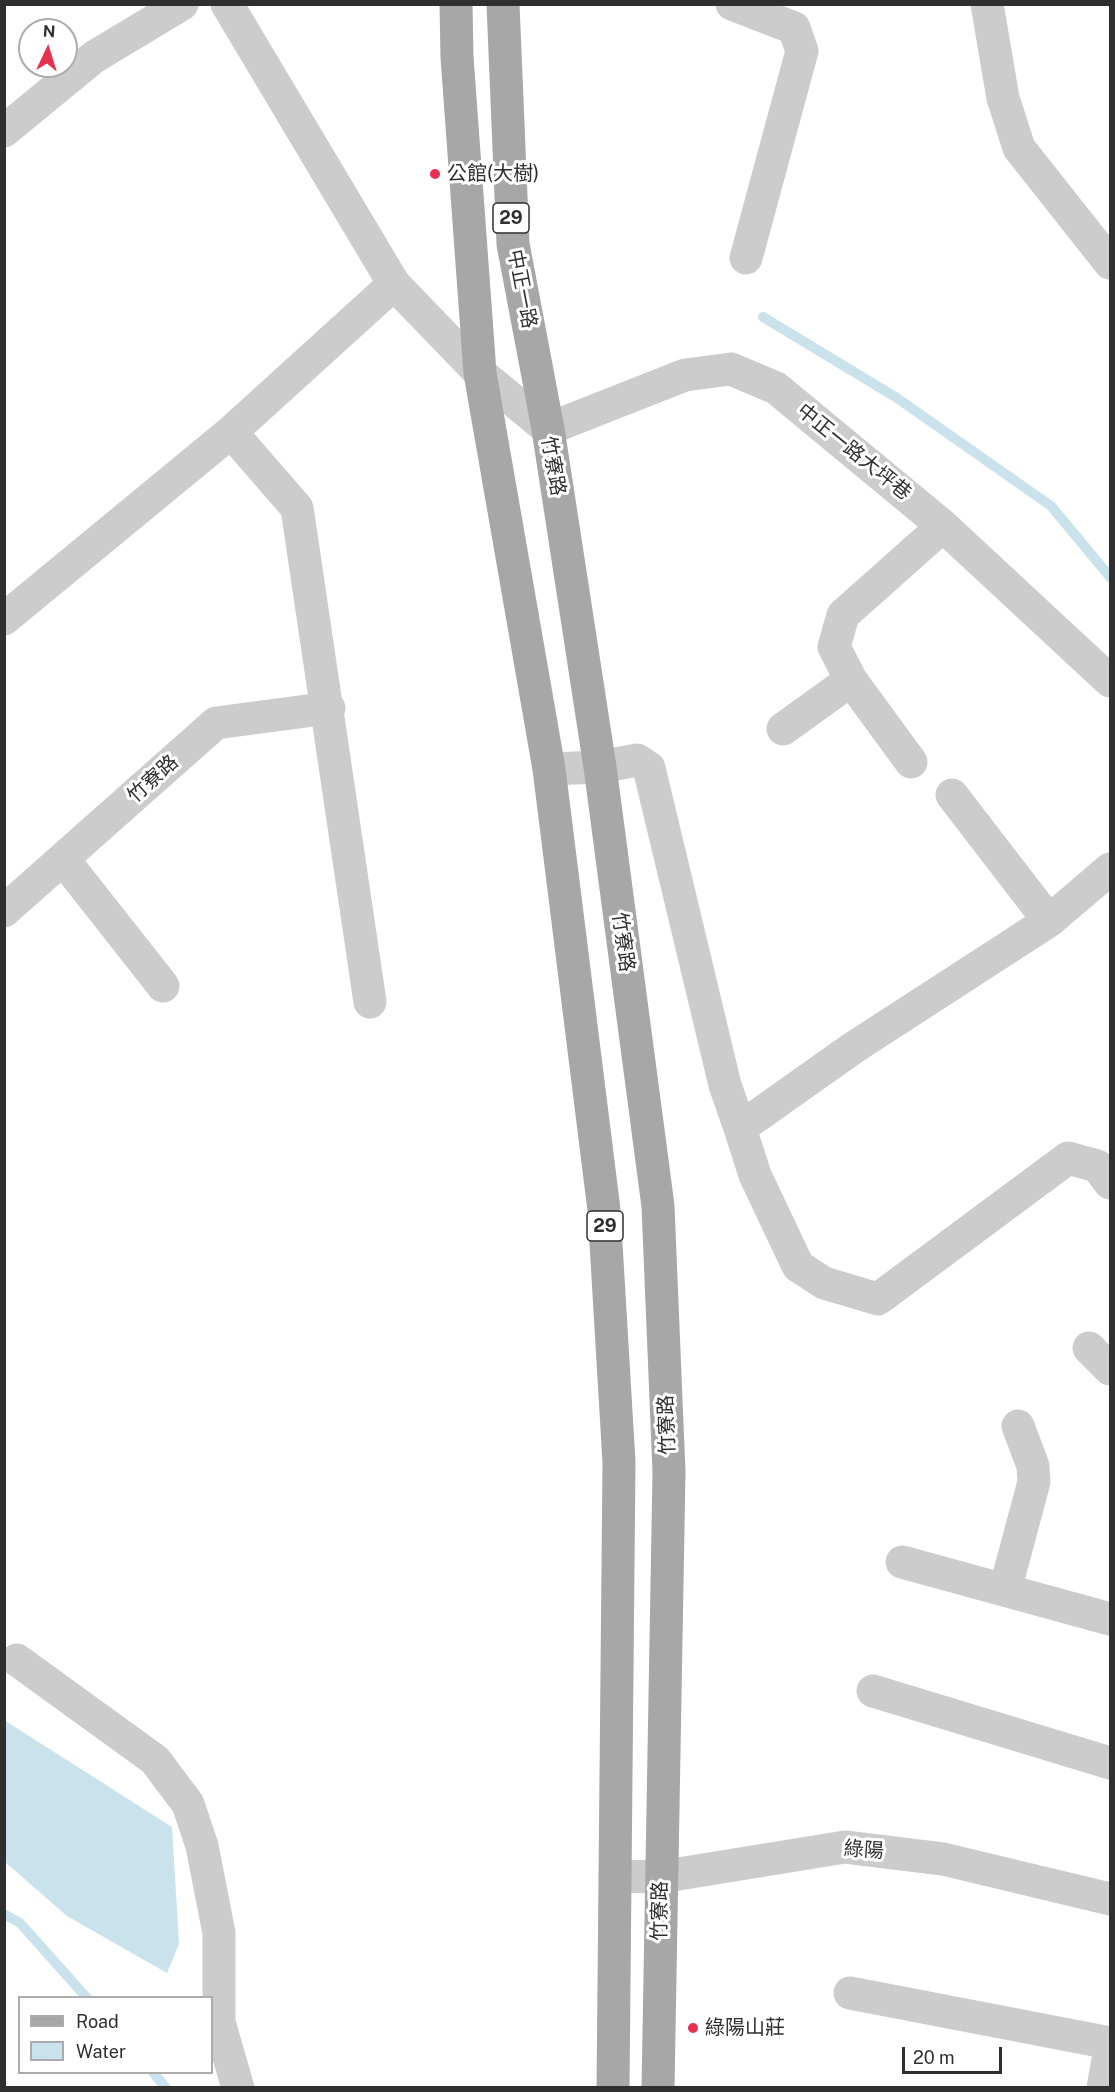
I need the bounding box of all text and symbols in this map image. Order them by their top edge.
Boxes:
north arrow [18,18,78,78]
text: N [42,22,56,41]
place label: 公館(大樹) [447,162,539,186]
marker: 公館(大樹) [428,167,442,181]
road number: 29 [493,203,529,233]
street label: 中正一路 [503,247,541,331]
street label: 中正一路大坪巷 [792,399,916,505]
street label: 竹寮路 [536,434,570,498]
street label: 竹寮路 [123,750,183,808]
street label: 竹寮路 [607,911,639,973]
road number: 29 [587,1211,623,1241]
street label: 竹寮路 [654,1395,680,1455]
street label: 綠陽 [843,1837,885,1863]
street label: 竹寮路 [647,1881,673,1941]
legend [18,1996,213,2074]
text: Road [76,2011,119,2032]
place label: 綠陽山莊 [705,2016,785,2040]
marker: 綠陽山莊 [686,2021,700,2035]
scale bar [905,2035,1006,2073]
text: Water [76,2041,126,2062]
text: 20 m [913,2047,955,2068]

